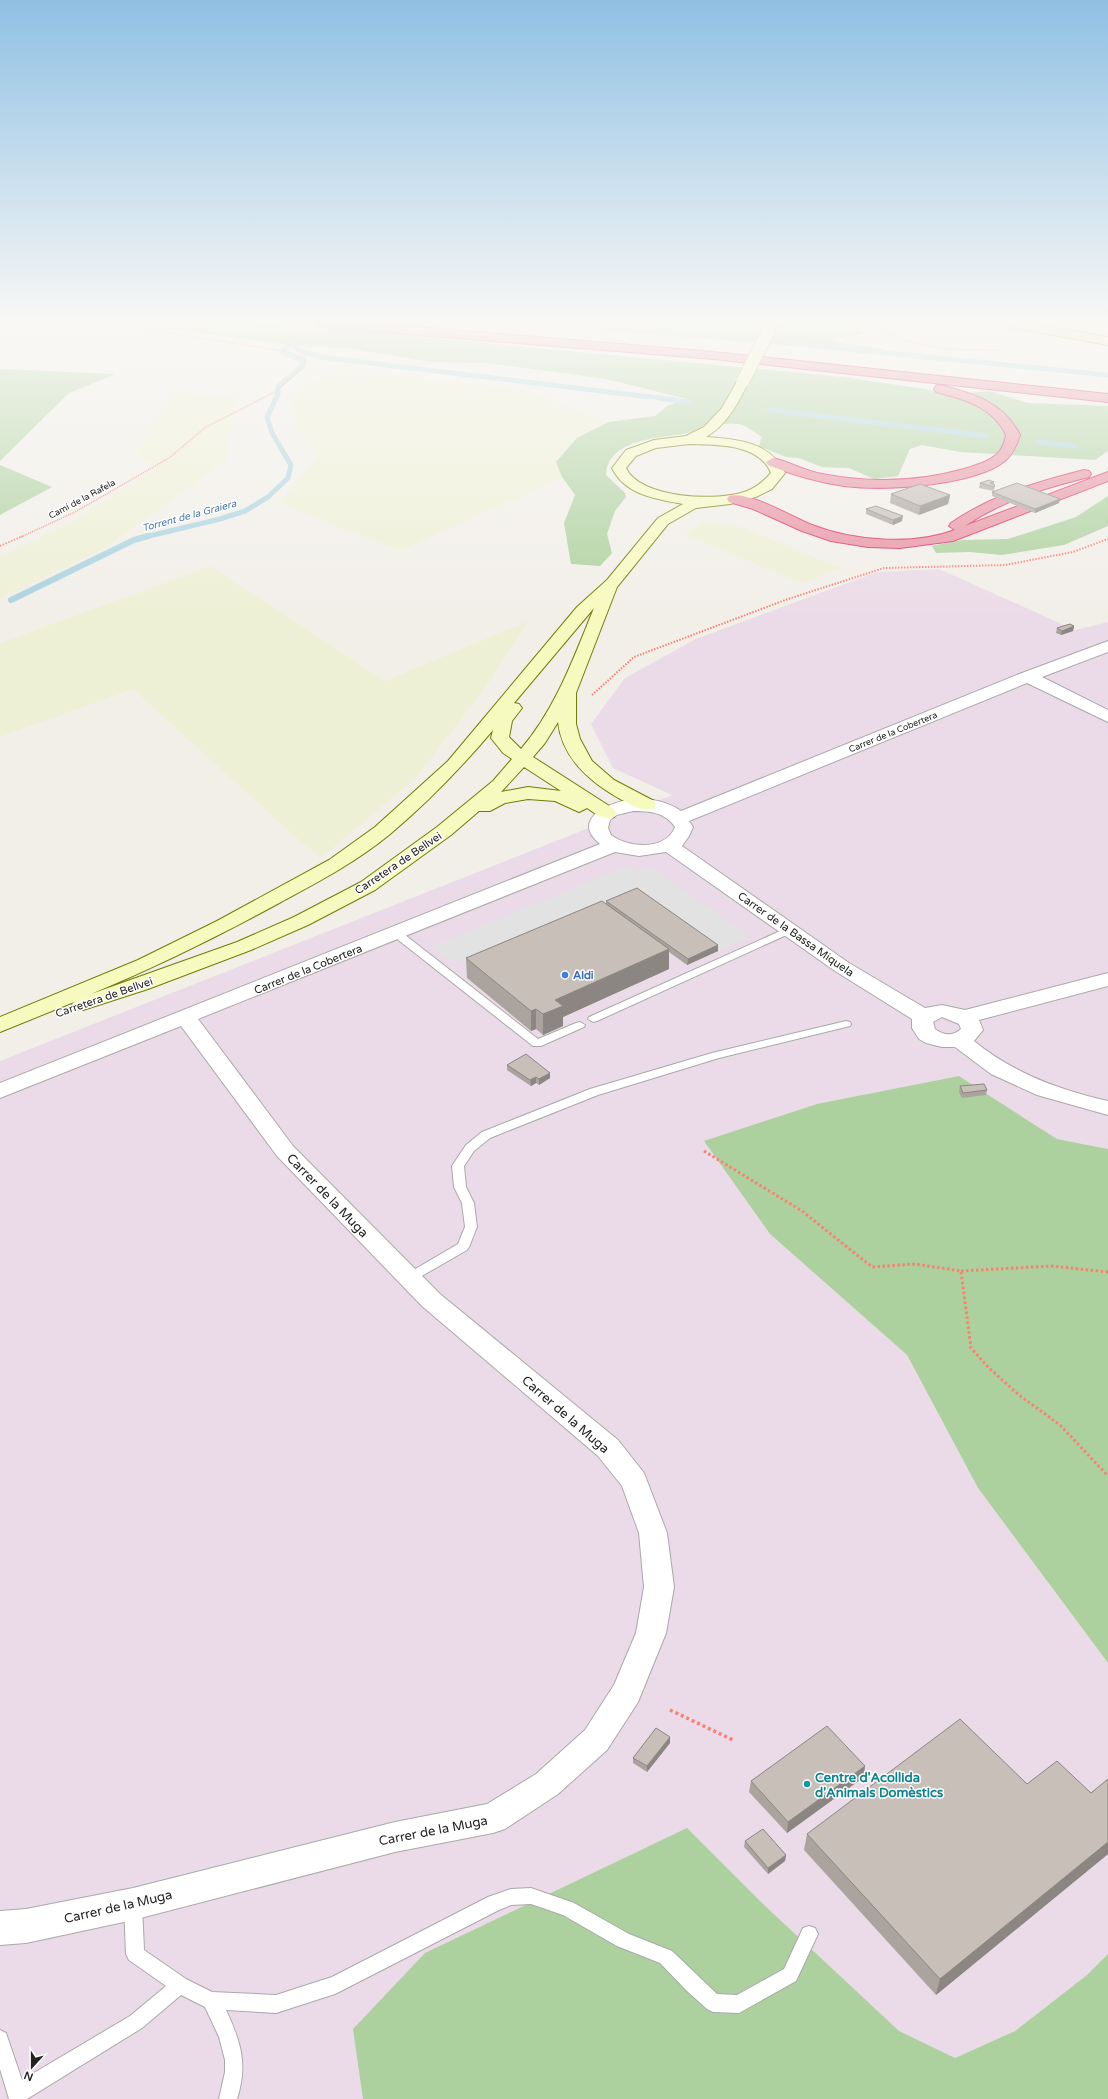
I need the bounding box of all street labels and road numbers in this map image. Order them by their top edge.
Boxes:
street label: Camí de la Rafela [47,477,117,522]
street label: Carrer de la Cobertera [847,710,939,755]
street label: Carretera de Bellvei [352,830,444,897]
street label: Carrer de la Bassa Miquela [735,889,856,979]
street label: Carrer de la Cobertera [252,942,364,997]
street label: Carretera de Bellvei [54,975,154,1020]
street label: Carrer de la Muga [283,1150,371,1241]
street label: Carrer de la Muga [518,1372,612,1457]
street label: Carrer de la Muga [377,1813,489,1849]
street label: Carrer de la Muga [63,1887,174,1927]

